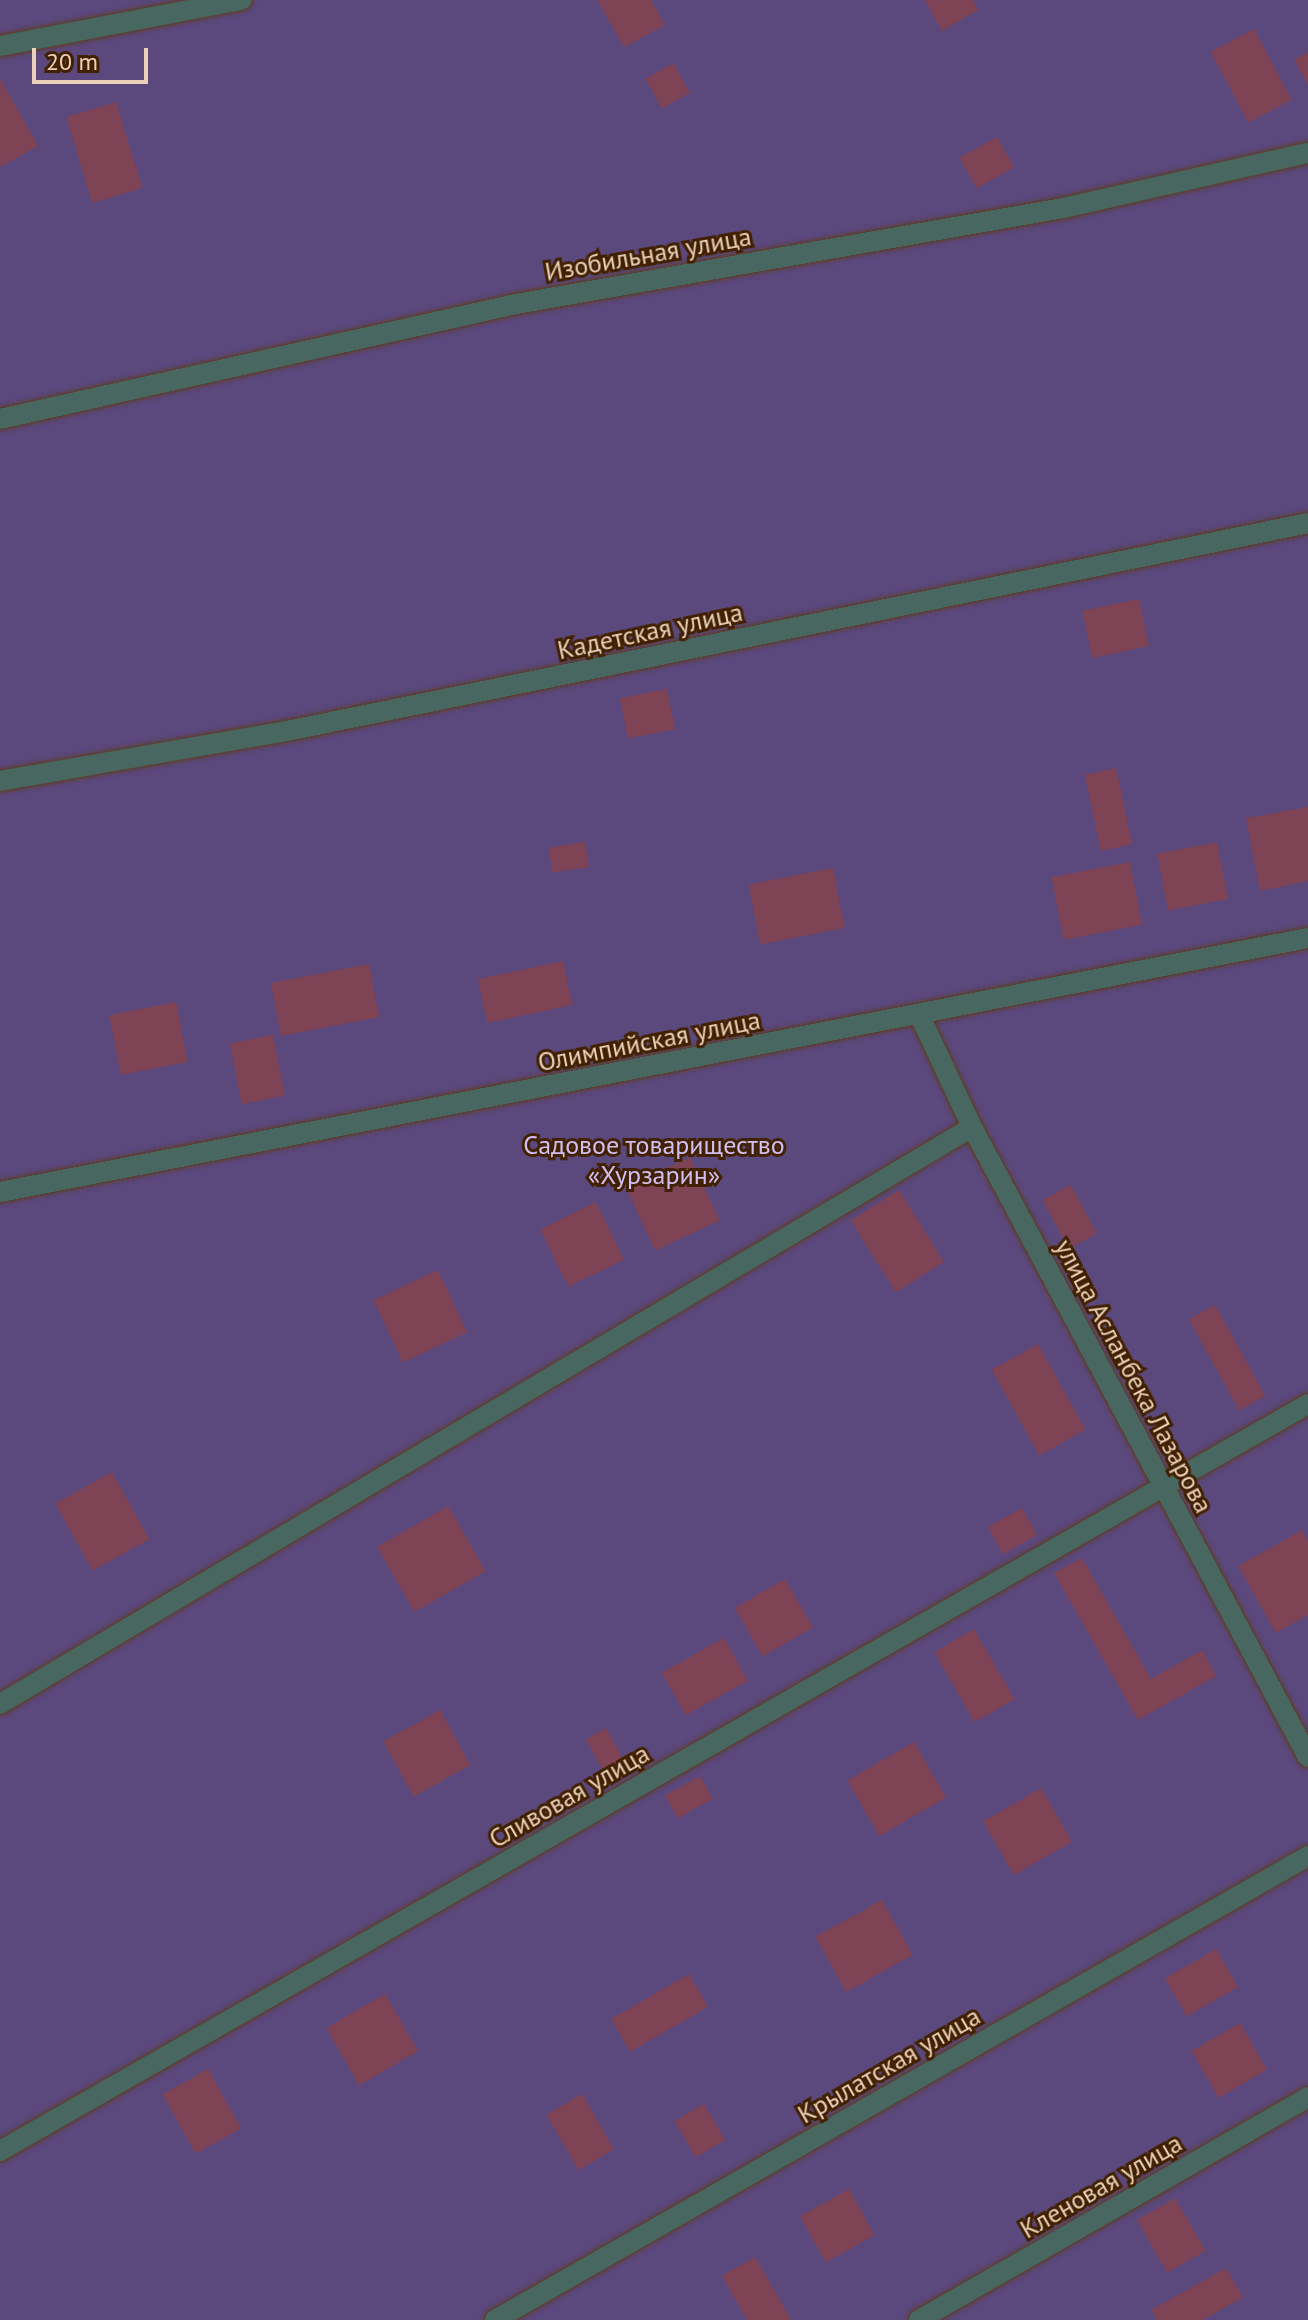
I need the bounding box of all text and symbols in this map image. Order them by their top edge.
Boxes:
scale bar [36,32,152,82]
text: 20 m [46,46,98,77]
street label: Изобильная улица [542,221,754,287]
street label: Кадетская улица [555,596,745,666]
street label: Олимпийская улица [535,1004,763,1078]
park label: Садовое товарищество «Хурзарин» [523,1129,785,1190]
street label: улица Асланбека Лазарова [1048,1233,1220,1519]
street label: Сливовая улица [483,1738,655,1854]
street label: Крылатская улица [792,2000,986,2130]
street label: Кленовая улица [1015,2127,1187,2245]

